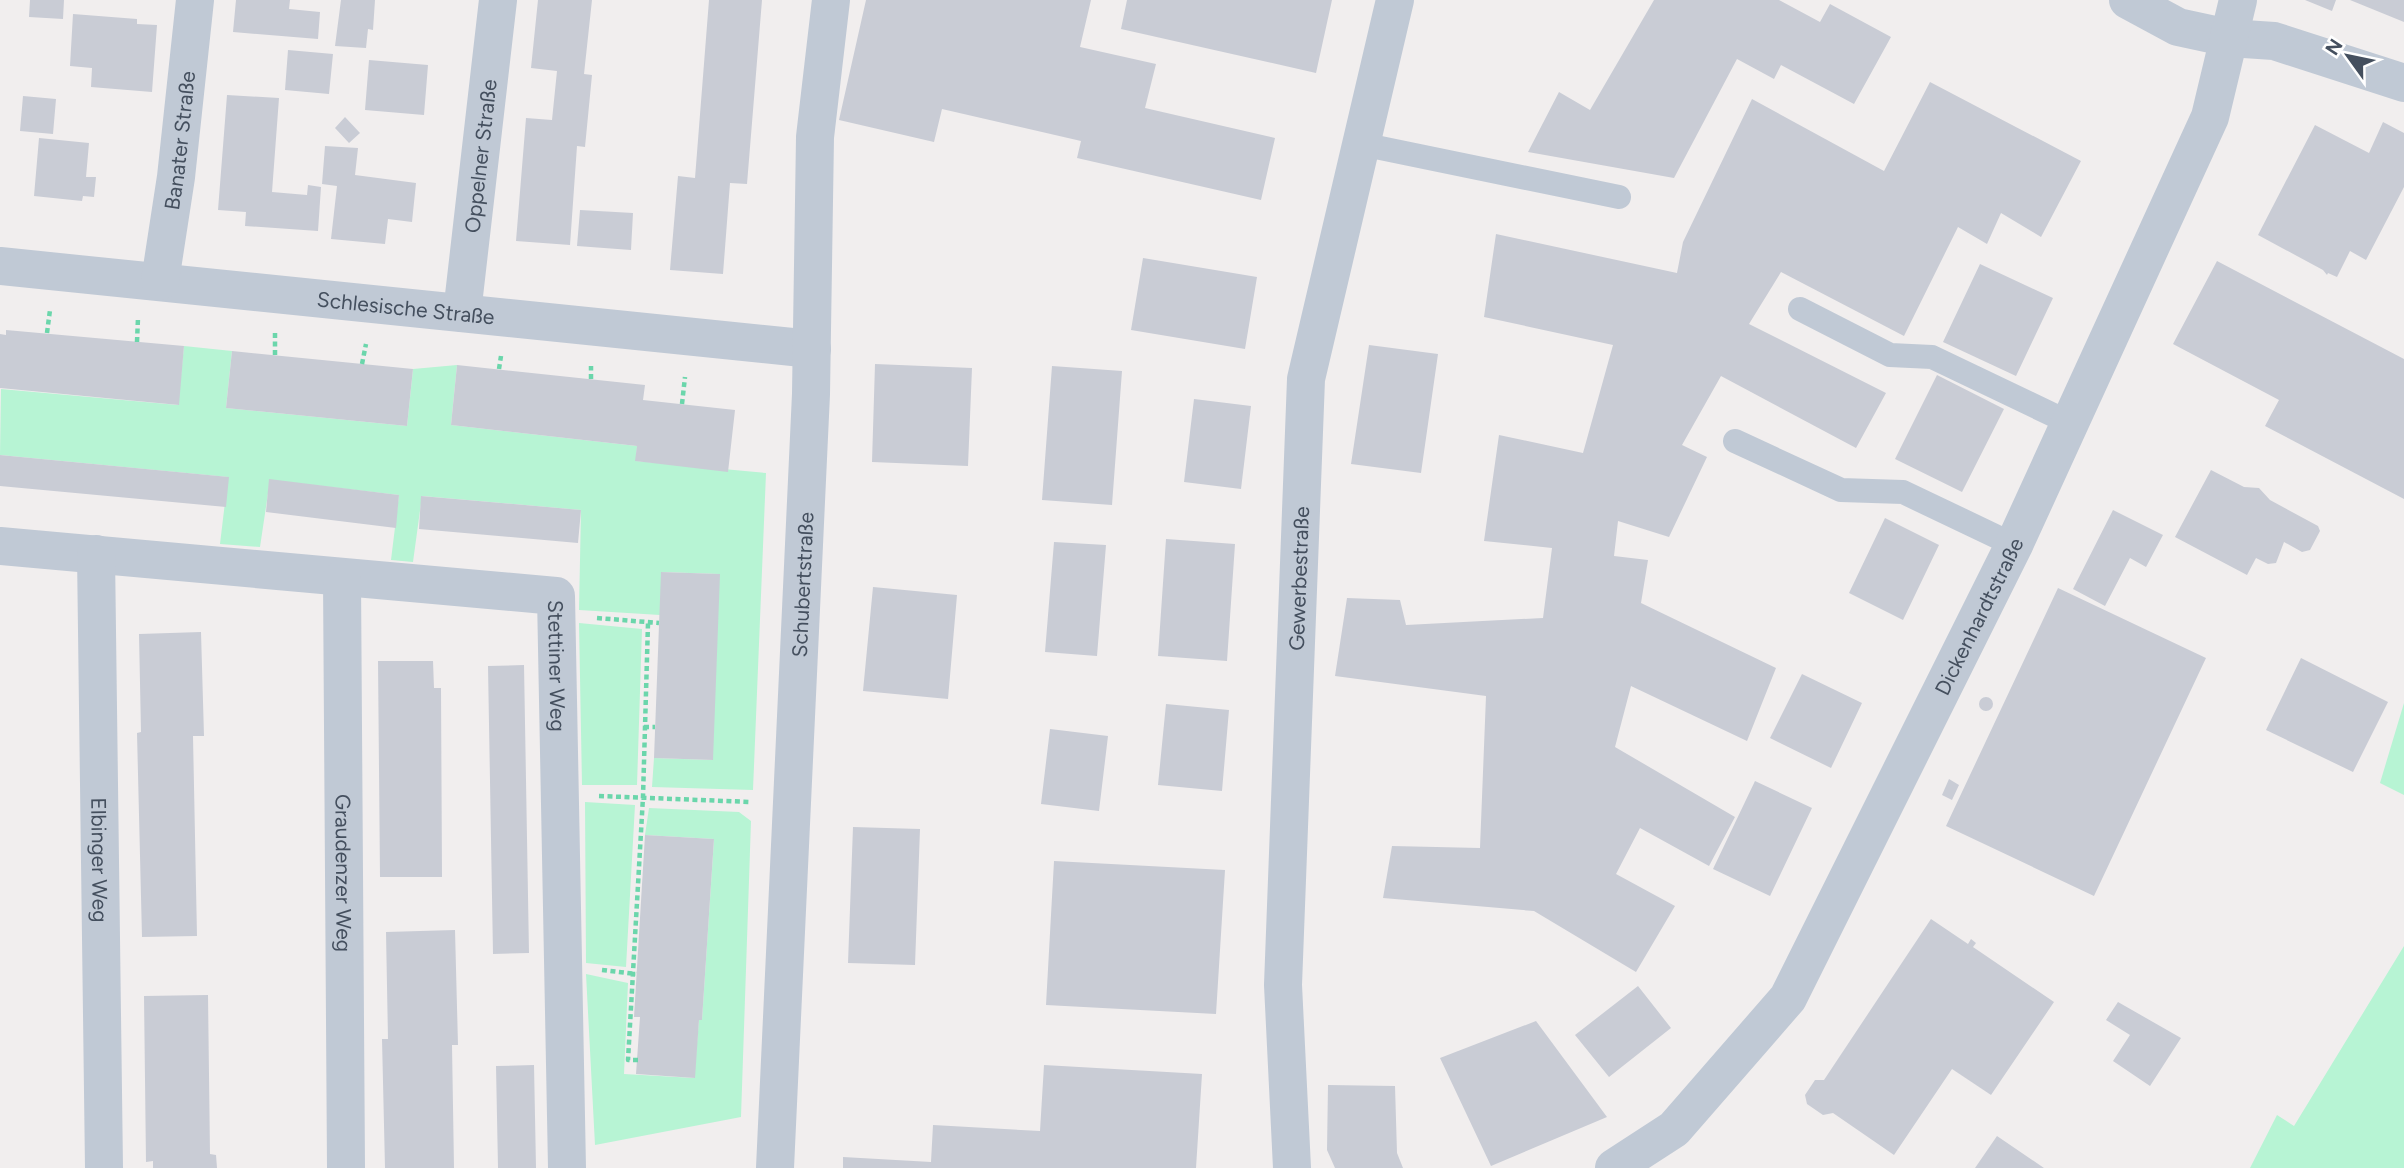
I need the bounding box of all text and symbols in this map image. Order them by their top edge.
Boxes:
north arrow [2313,21,2383,91]
text: N [2321,35,2348,59]
street label: Banater Straße [159,70,200,212]
street label: Oppelner Straße [459,78,501,234]
street label: Schlesische Straße [316,286,496,329]
street label: Gewerbestraße [1283,506,1314,651]
street label: Schubertstraße [786,511,818,658]
street label: Dickenhardtstraße [1929,534,2028,699]
street label: Stettiner Weg [544,600,571,732]
street label: Graudenzer Weg [331,794,357,952]
street label: Elbinger Weg [87,797,113,923]

